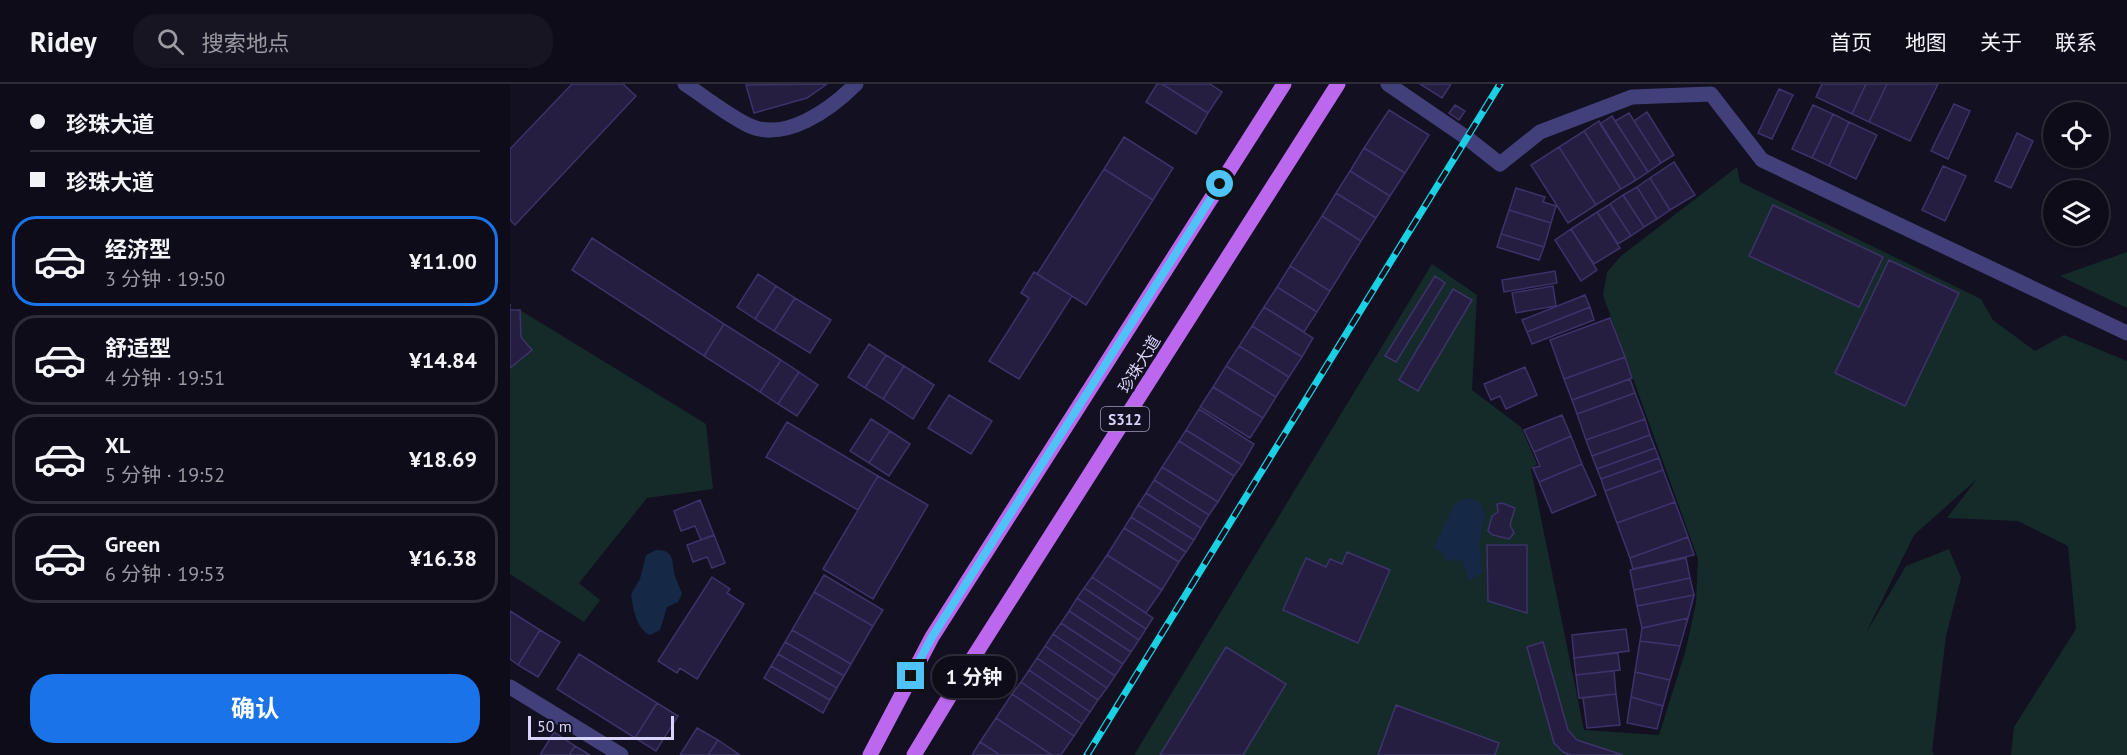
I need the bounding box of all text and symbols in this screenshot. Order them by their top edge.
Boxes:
search box [133,14,553,68]
text: Ridey [30,23,97,60]
icon: search [154,25,187,58]
text: 搜索地点 [202,29,290,57]
text: 首页 [1830,29,1872,56]
text: 地图 [1905,29,1947,56]
text: 关于 [1980,29,2022,56]
text: 联系 [2055,29,2097,56]
map controls [2043,102,2109,246]
button: locate [2043,102,2109,168]
text: 珍珠大道 [66,110,154,138]
text: 珍珠大道 [66,168,154,196]
route start [1206,170,1233,197]
button: layers [2043,180,2109,246]
icon: car [33,234,87,288]
text: 经济型 [105,235,171,263]
text: ¥11.00 [409,247,477,275]
text: 3 分钟 · 19:50 [105,266,225,292]
street label: 珍珠大道 [1114,332,1164,396]
icon: car [33,333,87,387]
text: 舒适型 [105,334,171,362]
text: ¥14.84 [409,346,477,374]
text: 4 分钟 · 19:51 [105,365,225,391]
road number: S312 [1101,407,1149,431]
text: XL [105,431,130,459]
icon: car [33,432,87,486]
text: ¥18.69 [409,445,477,473]
text: 5 分钟 · 19:52 [105,462,225,488]
text: Green [105,530,160,558]
icon: car [33,531,87,585]
text: ¥16.38 [409,544,477,572]
text: 6 分钟 · 19:53 [105,561,225,587]
callout: 1 分钟 [932,655,1016,697]
route end [897,662,924,689]
text: 1 分钟 [946,664,1002,690]
button: 确认 [30,674,480,743]
scale bar [528,713,674,740]
text: 50 m [537,716,572,736]

